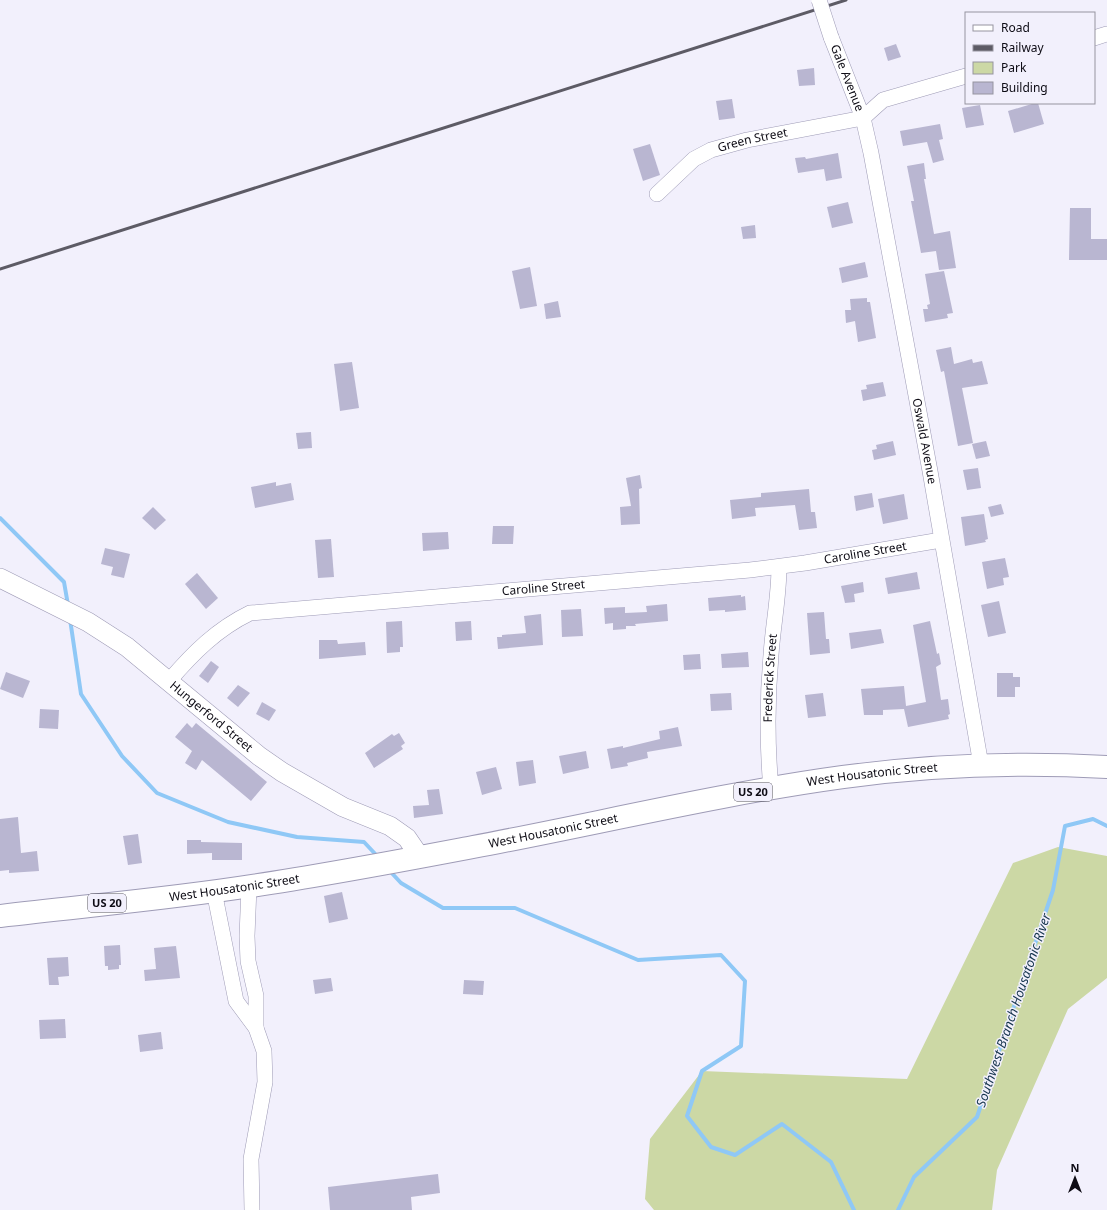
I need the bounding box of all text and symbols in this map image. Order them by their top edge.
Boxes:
legend [965,12,1095,104]
text: Road [1001,19,1030,36]
text: Railway [1001,39,1045,56]
street label: Gale Avenue [827,42,869,114]
text: Park [1001,59,1027,76]
text: Building [1001,79,1048,96]
street label: Green Street [716,123,789,156]
street label: Oswald Avenue [909,397,941,486]
street label: Caroline Street [823,537,908,568]
street label: Caroline Street [501,575,586,599]
street label: Frederick Street [759,632,781,723]
street label: Hungerford Street [166,677,257,756]
street label: West Housatonic Street [805,759,939,790]
road number: US 20 [734,783,772,801]
street label: West Housatonic Street [487,809,620,852]
street label: West Housatonic Street [168,869,301,905]
road number: US 20 [88,894,126,912]
water label: Southwest Branch Housatonic River [971,910,1055,1109]
north arrow [1055,1158,1095,1198]
text: N [1071,1160,1079,1175]

